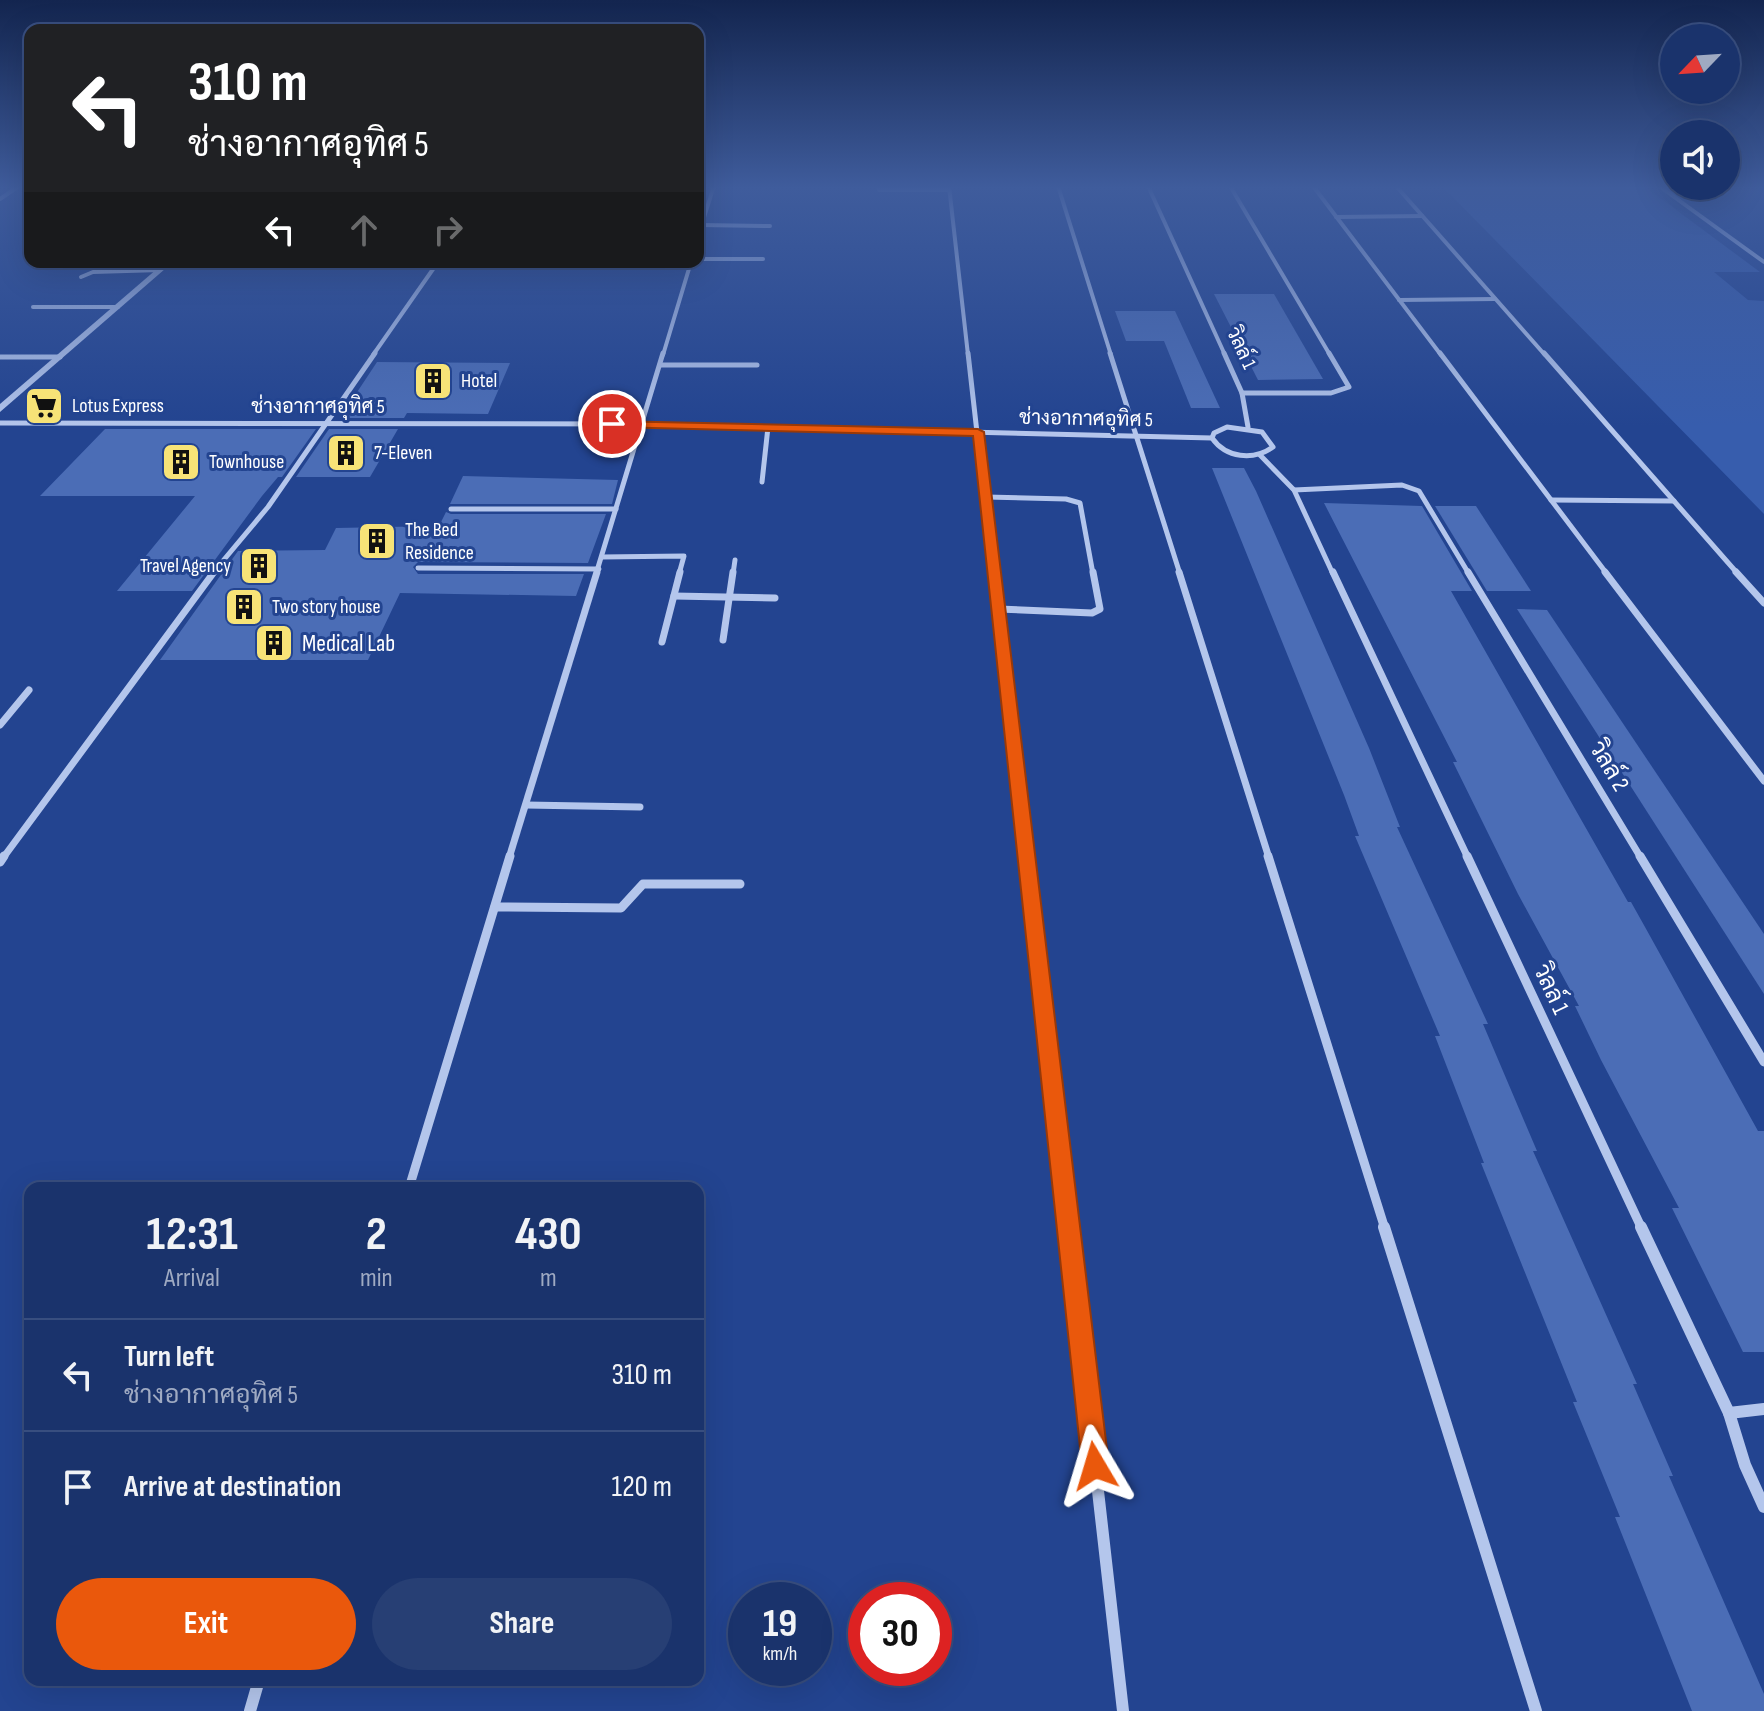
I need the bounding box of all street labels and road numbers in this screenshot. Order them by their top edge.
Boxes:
street label: วิลล์ 1 [1221,321,1264,373]
street label: ช่างอากาศอุทิศ 5 [251,394,385,420]
street label: ช่างอากาศอุทิศ 5 [1019,405,1153,433]
street label: วิลล์ 2 [1582,734,1637,797]
street label: วิลล์ 1 [1526,957,1577,1019]

